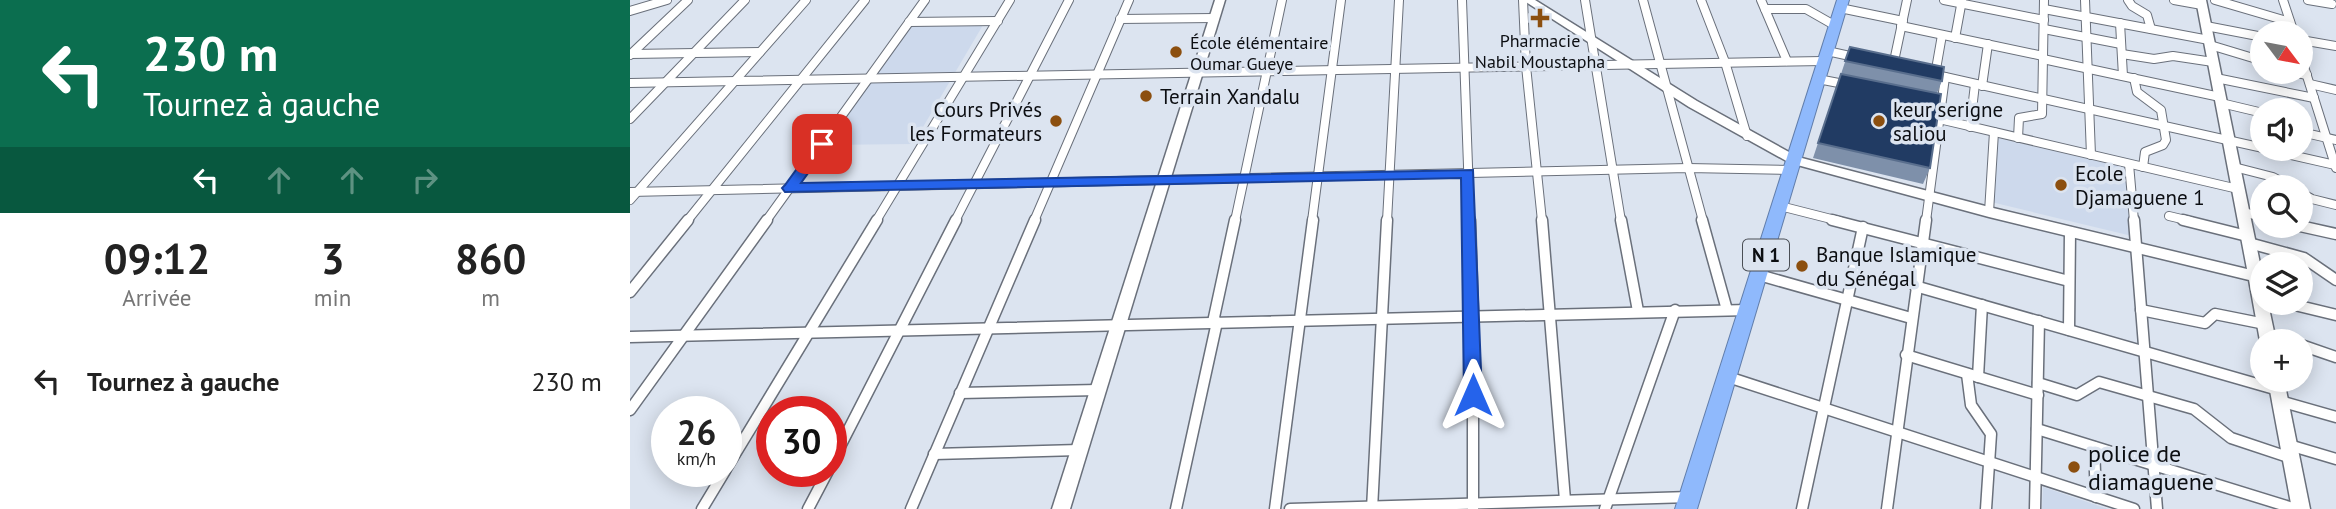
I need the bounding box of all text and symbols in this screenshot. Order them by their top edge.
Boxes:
marker: Pharmacie Nabil Moustapha [1532,10,1548,26]
text: 230 m [143,21,278,85]
north arrow [2250,21,2314,84]
map controls [2250,21,2313,392]
icon: left [28,28,119,119]
place label: Pharmacie Nabil Moustapha [1475,29,1605,73]
place label: École élémentaire Oumar Gueye [1190,31,1328,75]
marker: École élémentaire Oumar Gueye [1168,44,1184,60]
text: Tournez à gauche [143,83,380,125]
place label: Terrain Xandalu [1160,83,1300,110]
marker: Terrain Xandalu [1138,88,1154,104]
place label: Cours Privés les Formateurs [909,96,1042,147]
place label: keur serigne saliou [1893,96,2003,147]
button: sound [2250,98,2313,161]
marker: Cours Privés les Formateurs [1048,113,1064,129]
marker: keur serigne saliou [1871,113,1887,129]
pin [792,114,852,174]
icon: arrive [803,125,841,163]
place label: Ecole Djamaguene 1 [2075,160,2205,211]
icon: left [187,161,225,199]
icon: ahead [260,161,298,199]
icon: ahead [333,161,371,199]
icon: right [406,161,444,199]
button: search [2250,175,2313,238]
marker: Ecole Djamaguene 1 [2053,177,2069,193]
text: 09:12 [104,231,210,286]
text: 3 [321,231,344,286]
text: 860 [455,231,526,286]
road number: N 1 [1743,240,1789,270]
place label: Banque Islamique du Sénégal [1816,241,1976,292]
button: layers [2250,252,2313,315]
marker: Banque Islamique du Sénégal [1794,258,1810,274]
text: Arrivée [122,283,192,312]
text: min [314,283,351,312]
text: m [481,283,500,312]
button: + [2250,329,2313,392]
position arrow [1436,358,1510,432]
icon: left [28,362,66,400]
text: Tournez à gauche [87,365,279,398]
text: 230 m [531,365,602,398]
speed limit sign: 30 [756,396,847,487]
text: 26 [677,409,716,455]
place label: police de diamaguene [2088,438,2214,497]
text: km/h [677,447,716,470]
marker: police de diamaguene [2066,459,2082,475]

